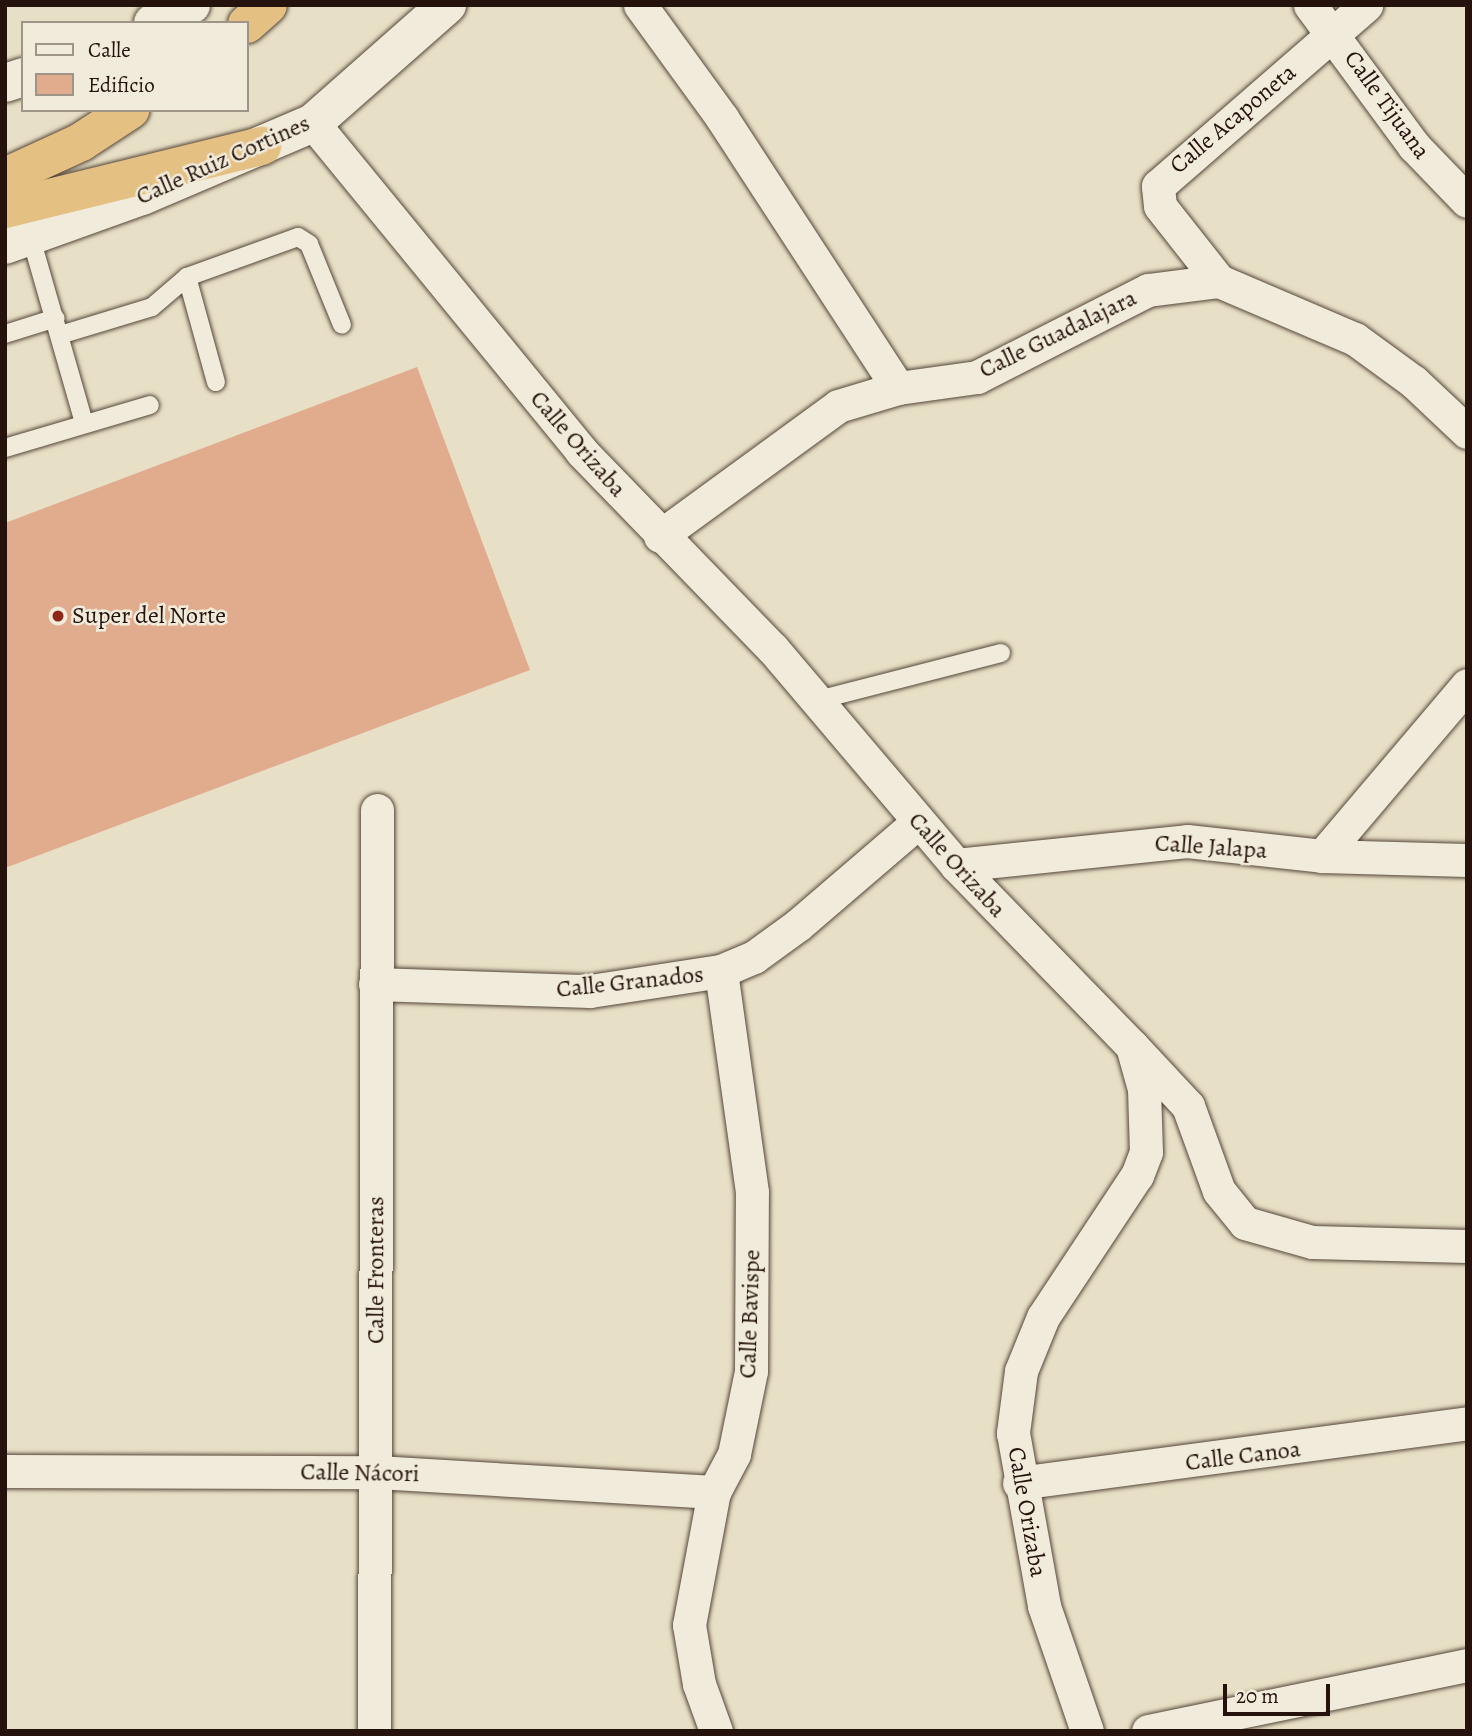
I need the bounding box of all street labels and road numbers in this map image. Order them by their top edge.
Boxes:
street label: Calle Tijuana [1338,45,1436,165]
street label: Calle Acaponeta [1164,58,1302,180]
street label: Calle Ruiz Cortines [132,109,314,211]
street label: Calle Guadalajara [975,283,1141,385]
street label: Calle Orizaba [524,385,632,503]
street label: Calle Orizaba [902,806,1012,924]
street label: Calle Jalapa [1154,829,1268,865]
street label: Calle Granados [555,960,705,1004]
street label: Calle Fronteras [362,1196,390,1344]
street label: Calle Bavispe [733,1249,767,1379]
street label: Calle Canoa [1184,1435,1302,1477]
street label: Calle Orizaba [1001,1445,1053,1579]
street label: Calle Nácori [300,1458,420,1488]

